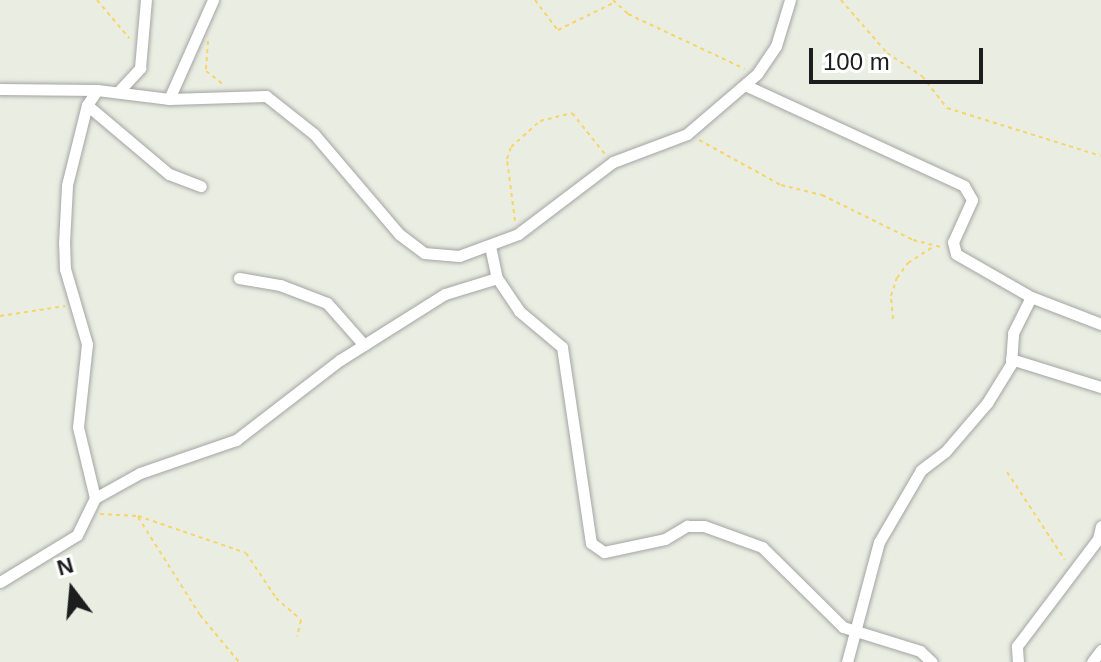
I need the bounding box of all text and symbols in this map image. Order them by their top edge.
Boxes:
scale bar [813,32,987,82]
text: 100 m [823,48,890,75]
north arrow [32,550,112,630]
text: N [54,552,76,581]

